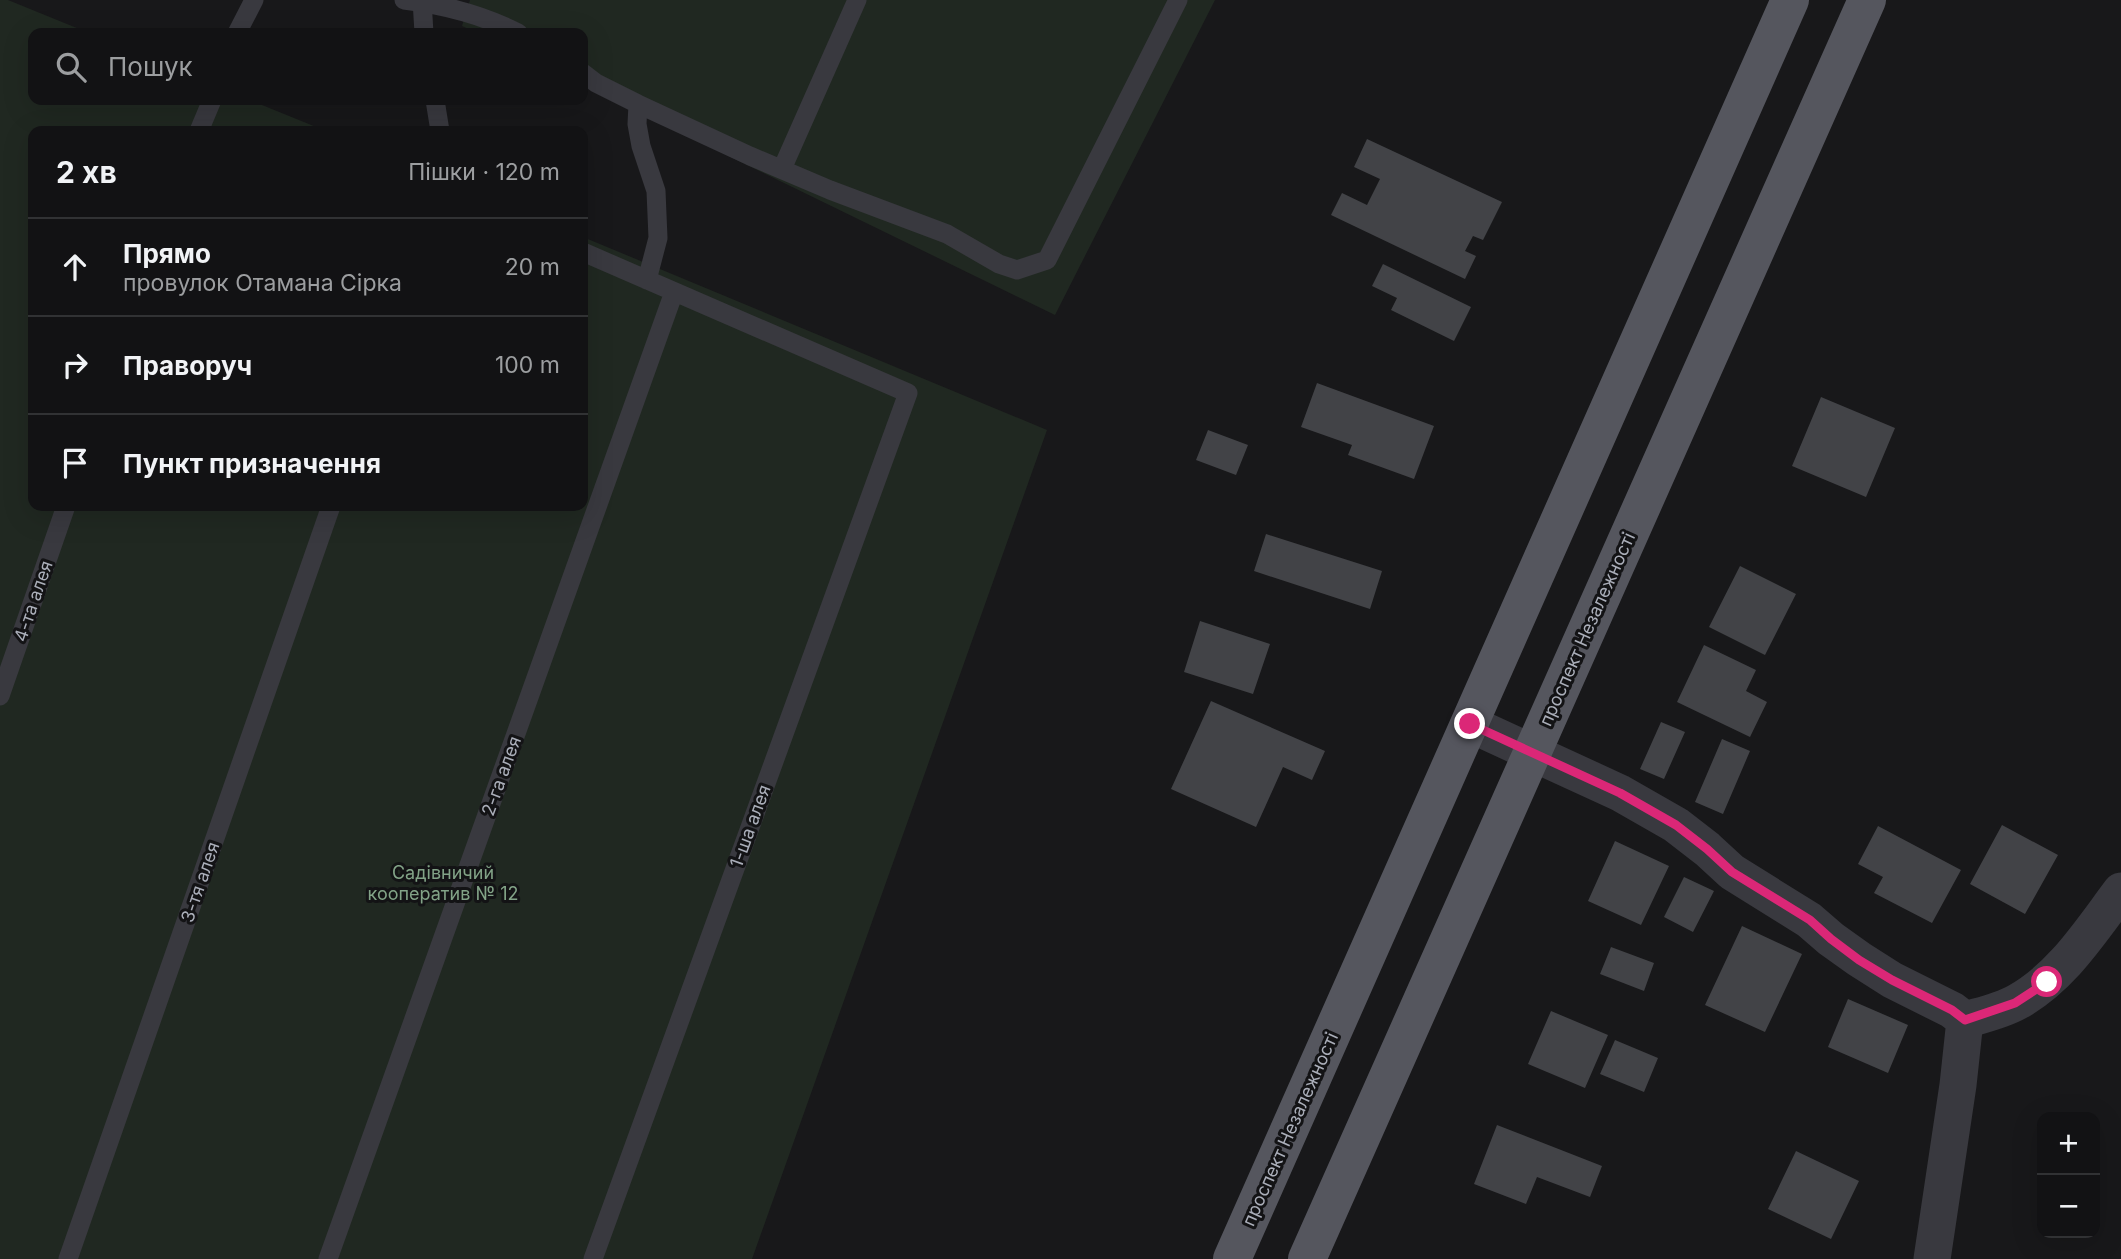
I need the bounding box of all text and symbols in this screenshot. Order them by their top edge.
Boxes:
search box [28,28,588,105]
icon: search [52,48,90,86]
text: Пошук [108,51,193,82]
text: 2 хв [56,154,117,190]
text: Пішки · 120 m [408,158,560,186]
text: Прямо [123,238,211,269]
icon: ahead [56,248,94,286]
text: 20 m [505,253,560,281]
text: провулок Отамана Сірка [123,269,402,297]
icon: right [56,346,94,384]
text: Праворуч [123,350,252,381]
text: 100 m [495,351,560,379]
icon: arrive [56,444,94,482]
text: Пункт призначення [123,448,381,479]
street label: проспект Незалежності [1535,529,1639,729]
street label: 4-та алея [9,558,57,644]
route end [1454,708,1485,739]
street label: 2-га алея [477,733,525,819]
street label: 1-ша алея [725,782,775,870]
street label: 3-тя алея [176,839,224,925]
park label: Садівничий кооператив № 12 [368,862,518,904]
route start [2031,966,2062,997]
street label: проспект Незалежності [1238,1029,1342,1229]
map controls [2037,1112,2100,1238]
button: + [2037,1112,2100,1175]
button: − [2037,1175,2100,1238]

